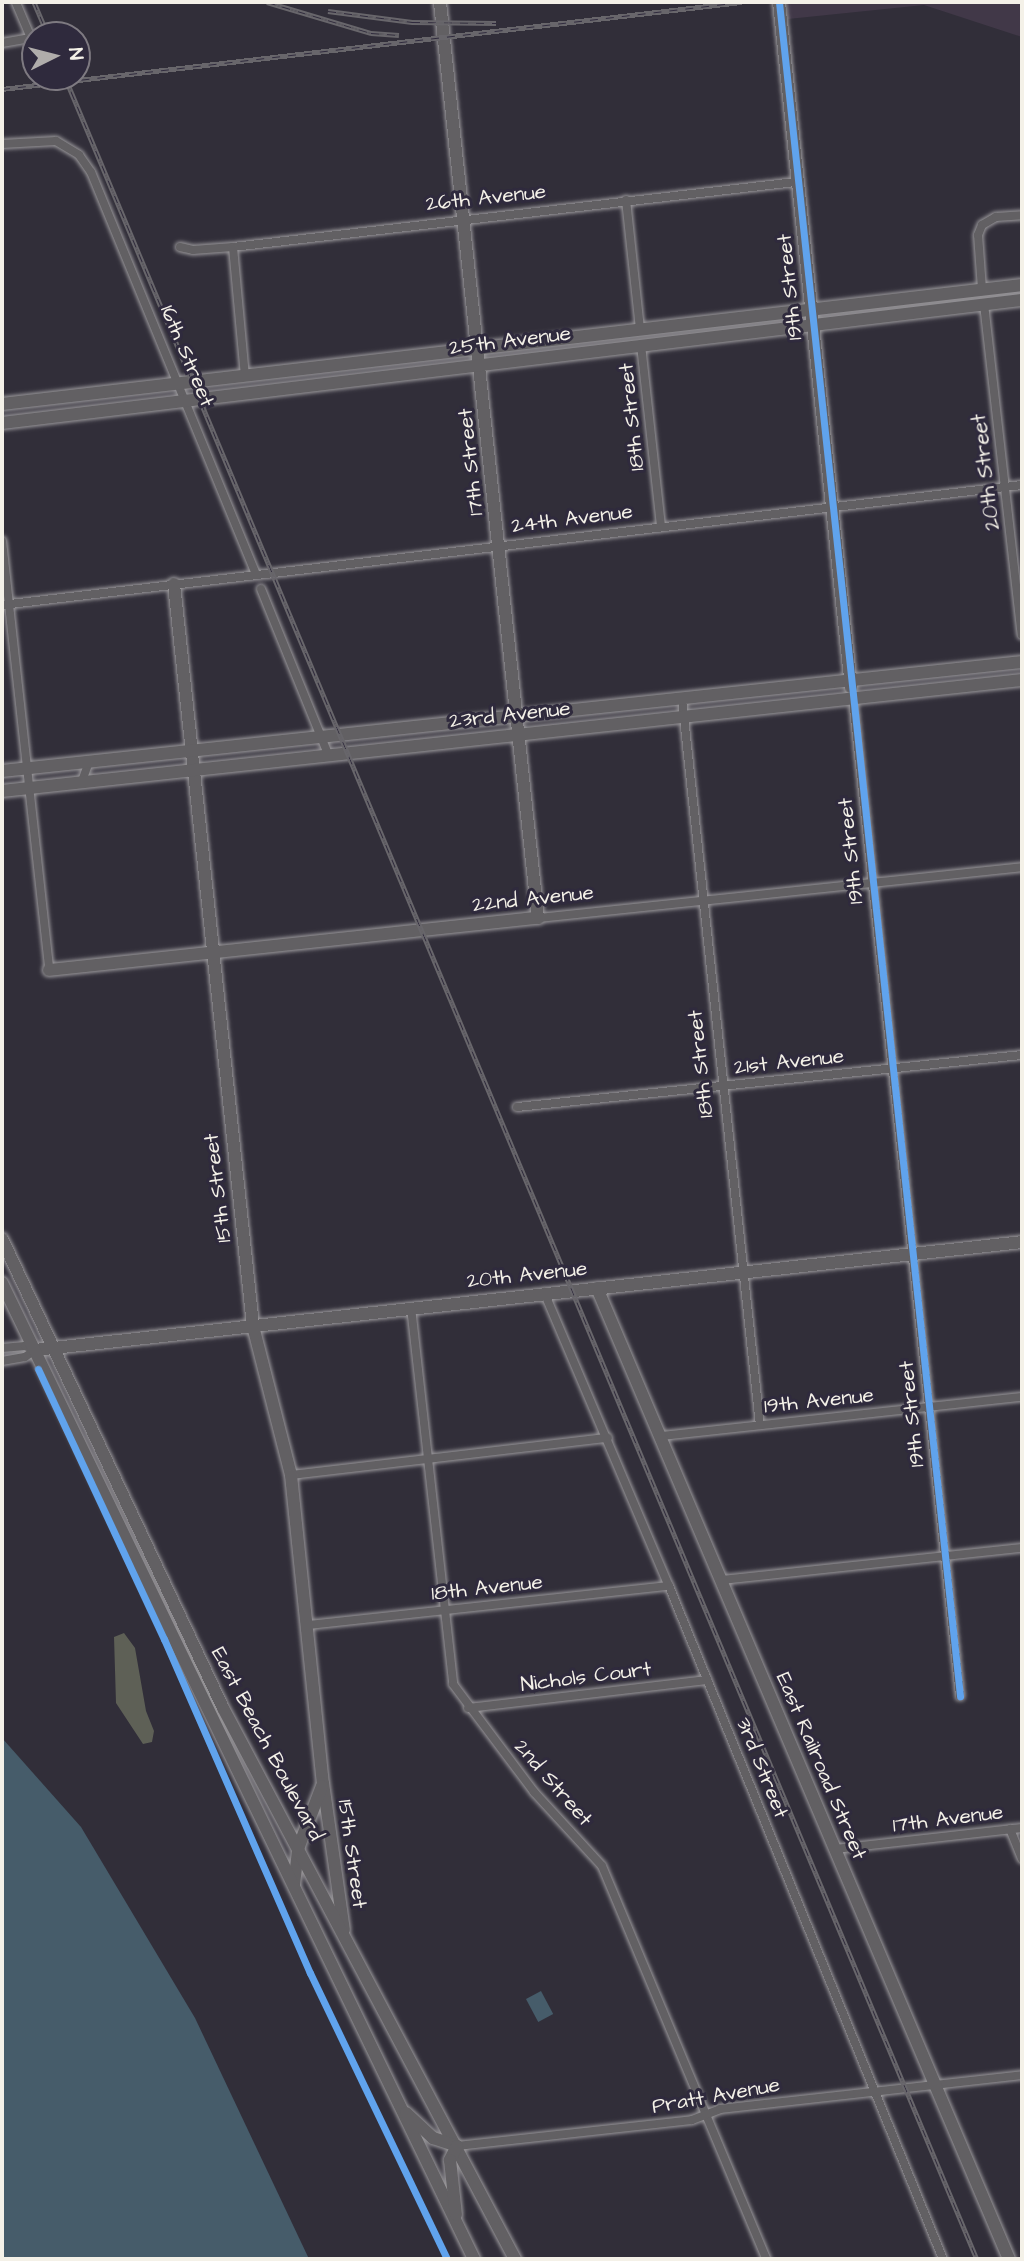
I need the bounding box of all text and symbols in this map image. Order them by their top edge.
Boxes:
north arrow [21,21,91,91]
text: N [61,47,89,61]
street label: 26th Avenue [425,179,547,217]
street label: 19th Street [772,233,808,341]
street label: 16th Street [154,301,220,411]
street label: 25th Avenue [448,321,572,361]
street label: 18th Street [614,362,650,472]
street label: 17th Street [453,407,489,517]
street label: 20th Street [966,412,1006,532]
street label: 24th Avenue [510,499,634,539]
street label: 23rd Avenue [448,696,572,734]
street label: 19th Street [833,797,869,905]
street label: 22nd Avenue [471,880,595,918]
street label: 18th Street [683,1009,719,1119]
street label: 21st Avenue [733,1044,845,1080]
street label: 15th Street [199,1132,237,1244]
street label: 20th Avenue [466,1256,588,1294]
street label: 19th Street [894,1360,930,1468]
street label: 19th Avenue [763,1383,875,1419]
street label: 18th Avenue [430,1570,544,1606]
street label: East Beach Boulevard [205,1643,329,1845]
street label: Nichols Court [519,1656,653,1698]
street label: East Railroad Street [770,1669,872,1863]
street label: 3rd Street [730,1714,794,1822]
street label: 2nd Street [509,1735,597,1831]
street label: 15th Street [332,1798,372,1910]
street label: 17th Avenue [891,1800,1005,1838]
street label: Pratt Avenue [650,2072,782,2120]

